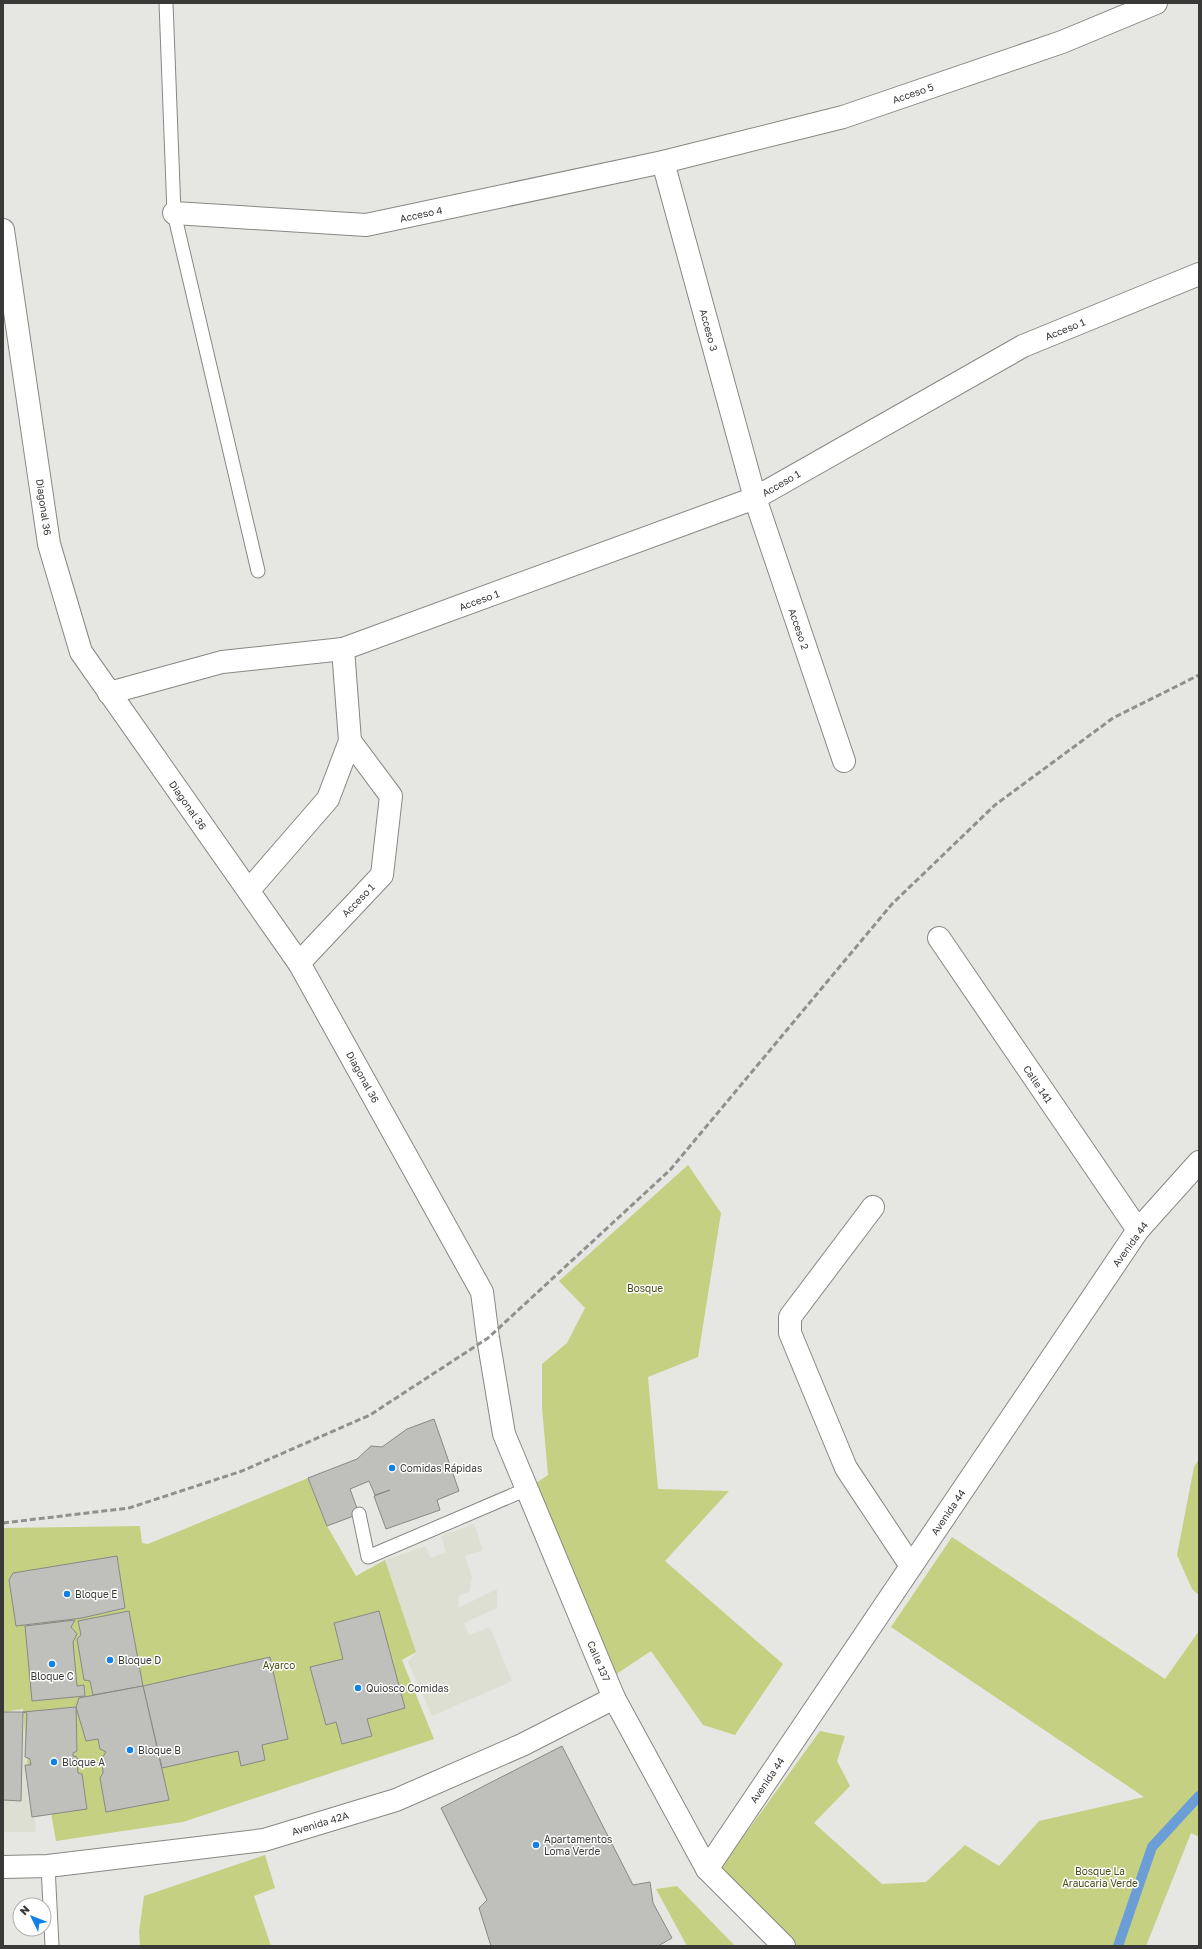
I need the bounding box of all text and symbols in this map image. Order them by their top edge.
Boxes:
street label: Acceso 5 [891,80,935,106]
street label: Acceso 4 [399,204,443,224]
street label: Acceso 3 [698,308,720,352]
street label: Acceso 1 [1043,316,1087,342]
street label: Acceso 1 [760,467,802,499]
street label: Diagonal 36 [34,478,54,536]
street label: Acceso 1 [457,587,501,613]
street label: Acceso 2 [786,607,812,651]
street label: Diagonal 36 [167,778,209,832]
street label: Acceso 1 [339,881,377,919]
street label: Diagonal 36 [344,1049,382,1105]
street label: Calle 141 [1021,1063,1055,1105]
street label: Avenida 44 [1110,1219,1150,1269]
park label: Bosque [627,1282,663,1294]
place label: Comidas Rápidas [400,1462,482,1474]
marker: Comidas Rápidas [387,1463,397,1473]
street label: Avenida 44 [928,1487,968,1537]
place label: Bloque E [75,1588,117,1600]
marker: Bloque E [62,1589,72,1599]
street label: Calle 137 [585,1639,613,1683]
place label: Bloque D [118,1654,161,1666]
marker: Bloque D [105,1655,115,1665]
marker: Bloque C [47,1659,57,1669]
park label: Ayarco [263,1659,295,1671]
place label: Bloque C [30,1670,74,1682]
place label: Quiosco Comidas [366,1682,449,1694]
marker: Quiosco Comidas [353,1683,363,1693]
place label: Bloque B [138,1744,181,1756]
marker: Bloque B [125,1745,135,1755]
street label: Avenida 44 [747,1755,787,1805]
place label: Bloque A [62,1756,105,1768]
marker: Bloque A [49,1757,59,1767]
street label: Avenida 42A [290,1809,350,1837]
place label: Apartamentos Loma Verde [544,1833,612,1857]
marker: Apartamentos Loma Verde [531,1840,541,1850]
park label: Bosque La Araucaria Verde [1062,1865,1138,1889]
north arrow [12,1897,52,1937]
text: N [17,1902,32,1917]

